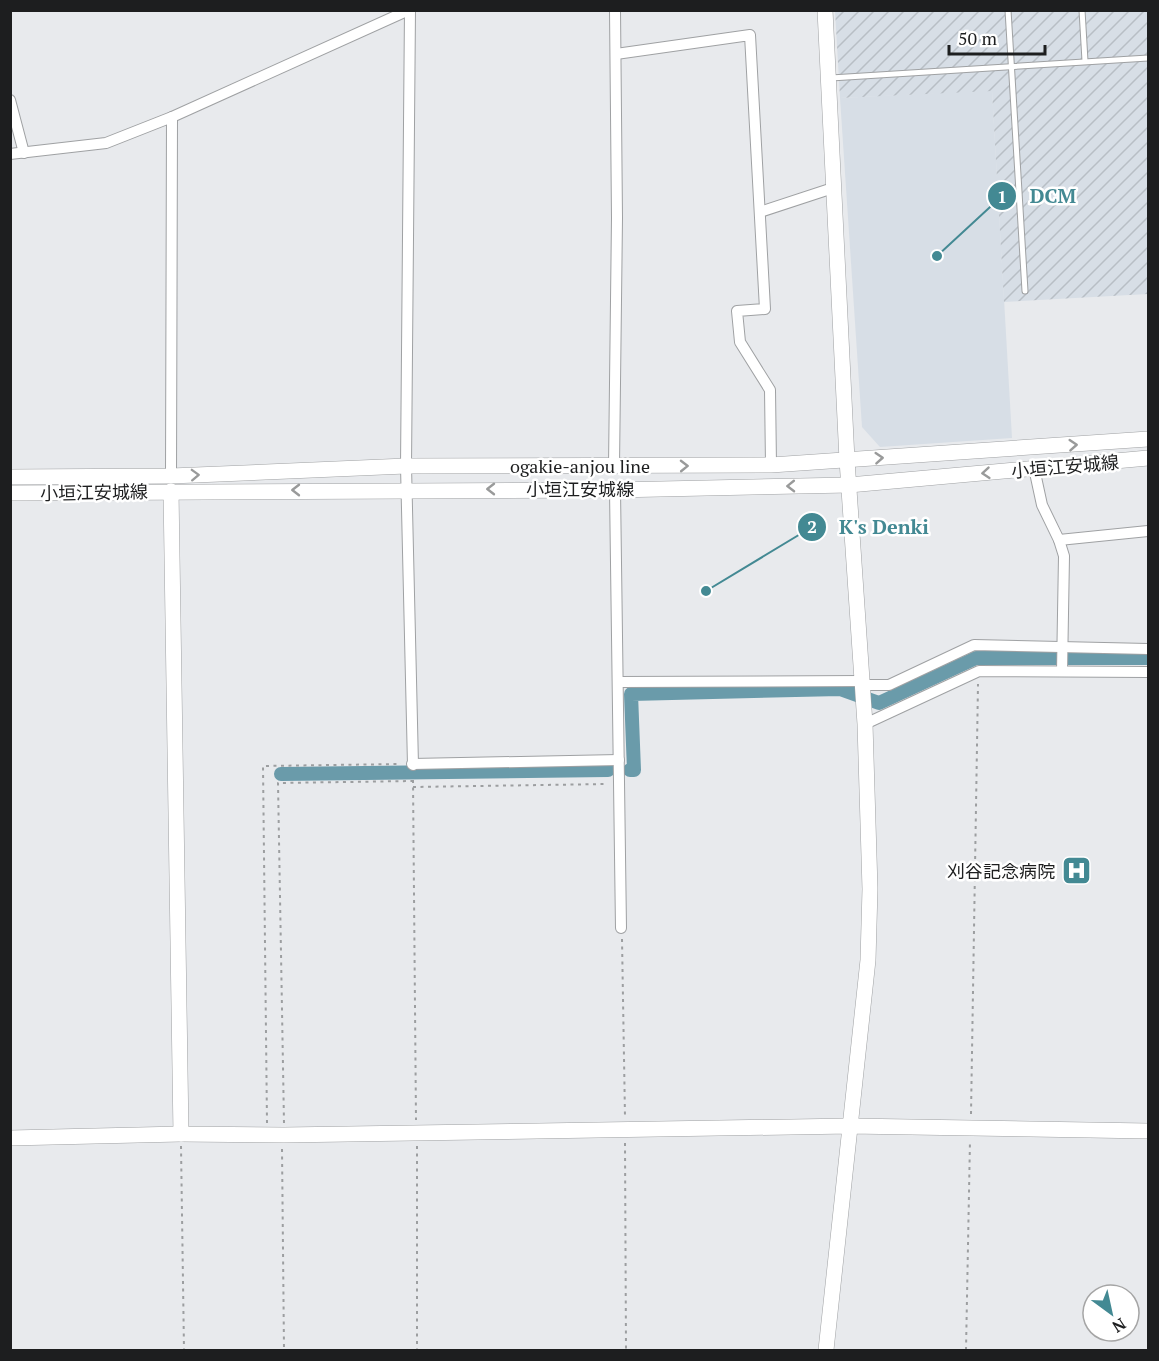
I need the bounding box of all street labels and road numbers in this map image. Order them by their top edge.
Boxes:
street label: 小垣江安城線 [1010,449,1120,483]
street label: ogakie-anjou line [510,454,650,478]
street label: 小垣江安城線 [526,477,634,501]
street label: 小垣江安城線 [40,479,148,505]

